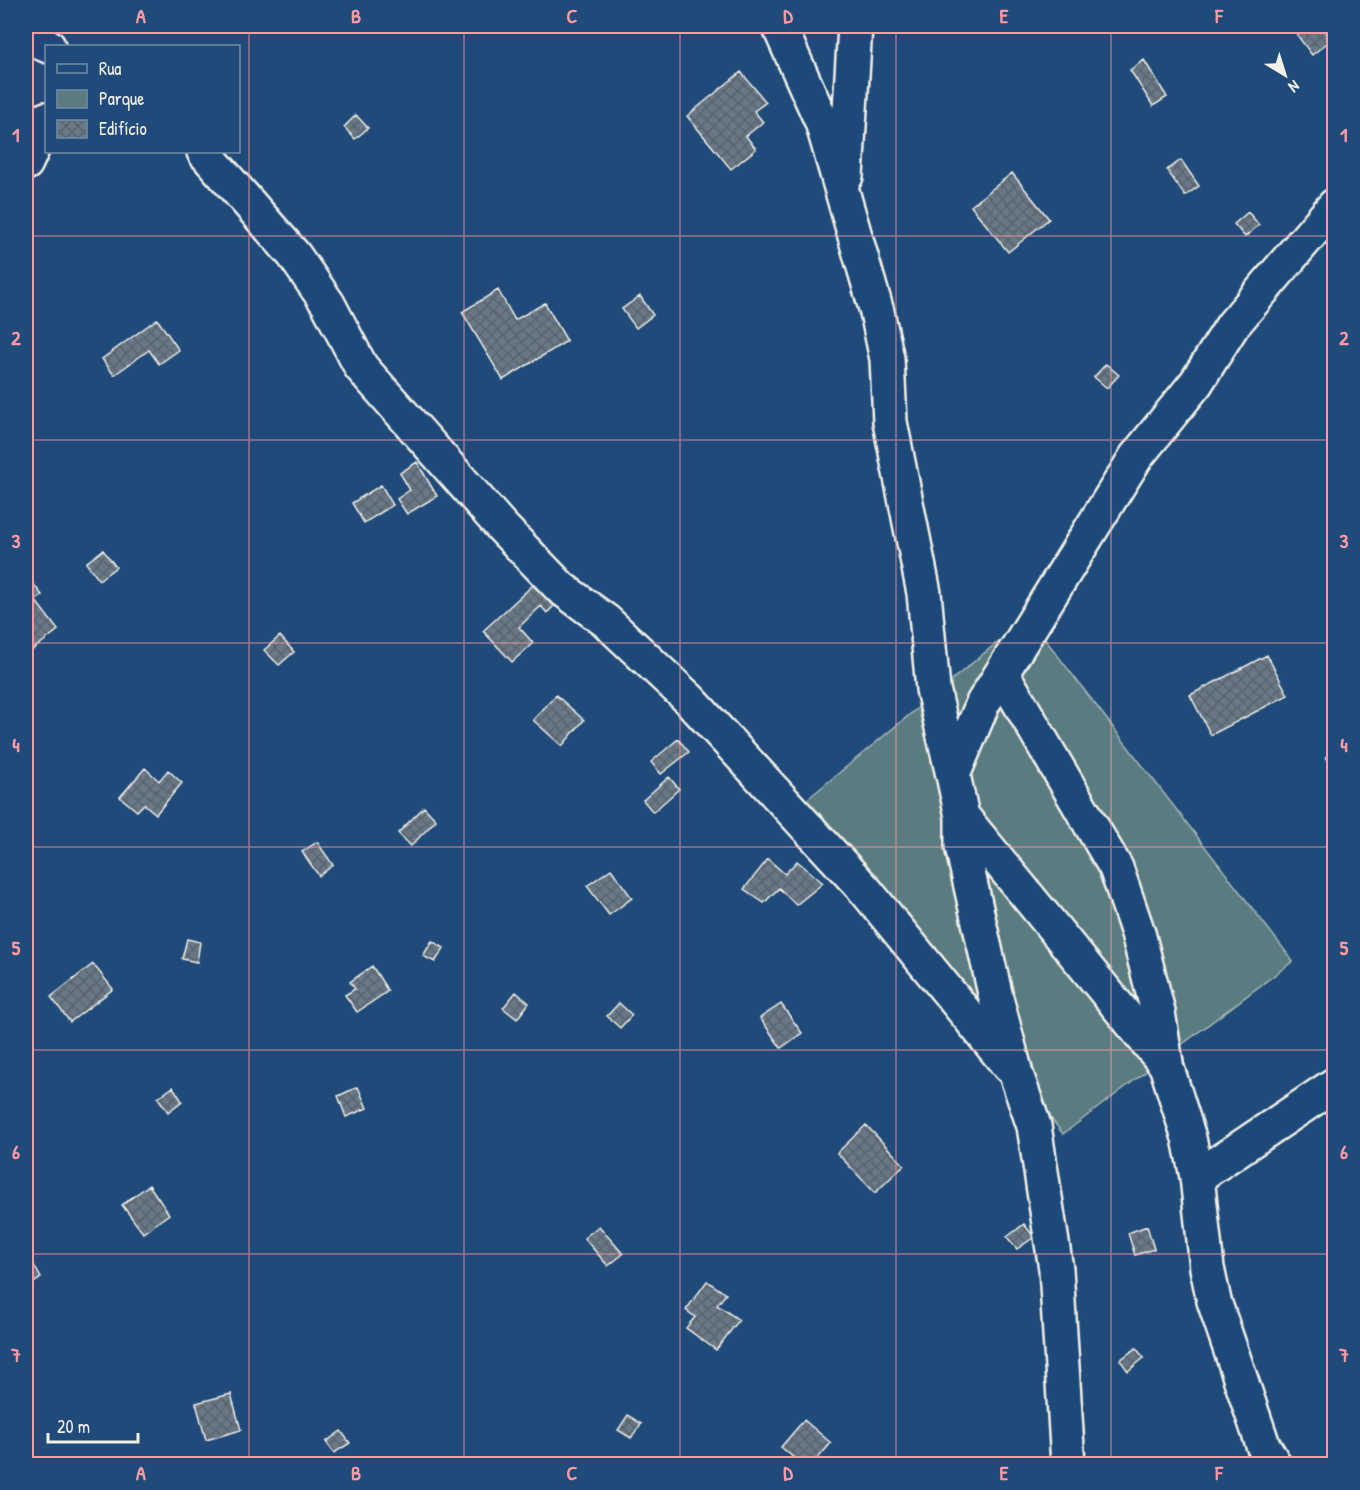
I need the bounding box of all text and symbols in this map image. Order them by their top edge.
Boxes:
text: A [136,2,146,29]
text: B [351,2,361,29]
text: C [567,2,578,29]
text: D [783,2,793,29]
text: E [1000,2,1009,29]
text: F [1214,2,1224,29]
legend [45,45,240,153]
north arrow [1255,45,1315,105]
text: Rua [99,56,121,81]
text: N [1284,76,1304,98]
text: Parque [99,86,144,111]
text: Edifício [99,116,147,141]
text: 1 [12,121,20,148]
text: 1 [1340,121,1348,148]
text: 2 [11,324,21,351]
text: 2 [1339,324,1349,351]
text: 3 [12,527,21,554]
text: 3 [1340,527,1349,554]
text: 4 [12,731,20,758]
text: 4 [1340,731,1348,758]
text: 5 [12,934,21,961]
text: 5 [1340,934,1349,961]
text: 6 [12,1138,20,1165]
text: 6 [1340,1138,1348,1165]
text: 7 [10,1341,21,1368]
text: 7 [1338,1341,1349,1368]
scale bar [48,1406,138,1444]
text: 20 m [57,1414,90,1439]
text: A [136,1459,146,1486]
text: B [351,1459,361,1486]
text: C [567,1459,578,1486]
text: D [783,1459,793,1486]
text: E [1000,1459,1009,1486]
text: F [1214,1459,1224,1486]

